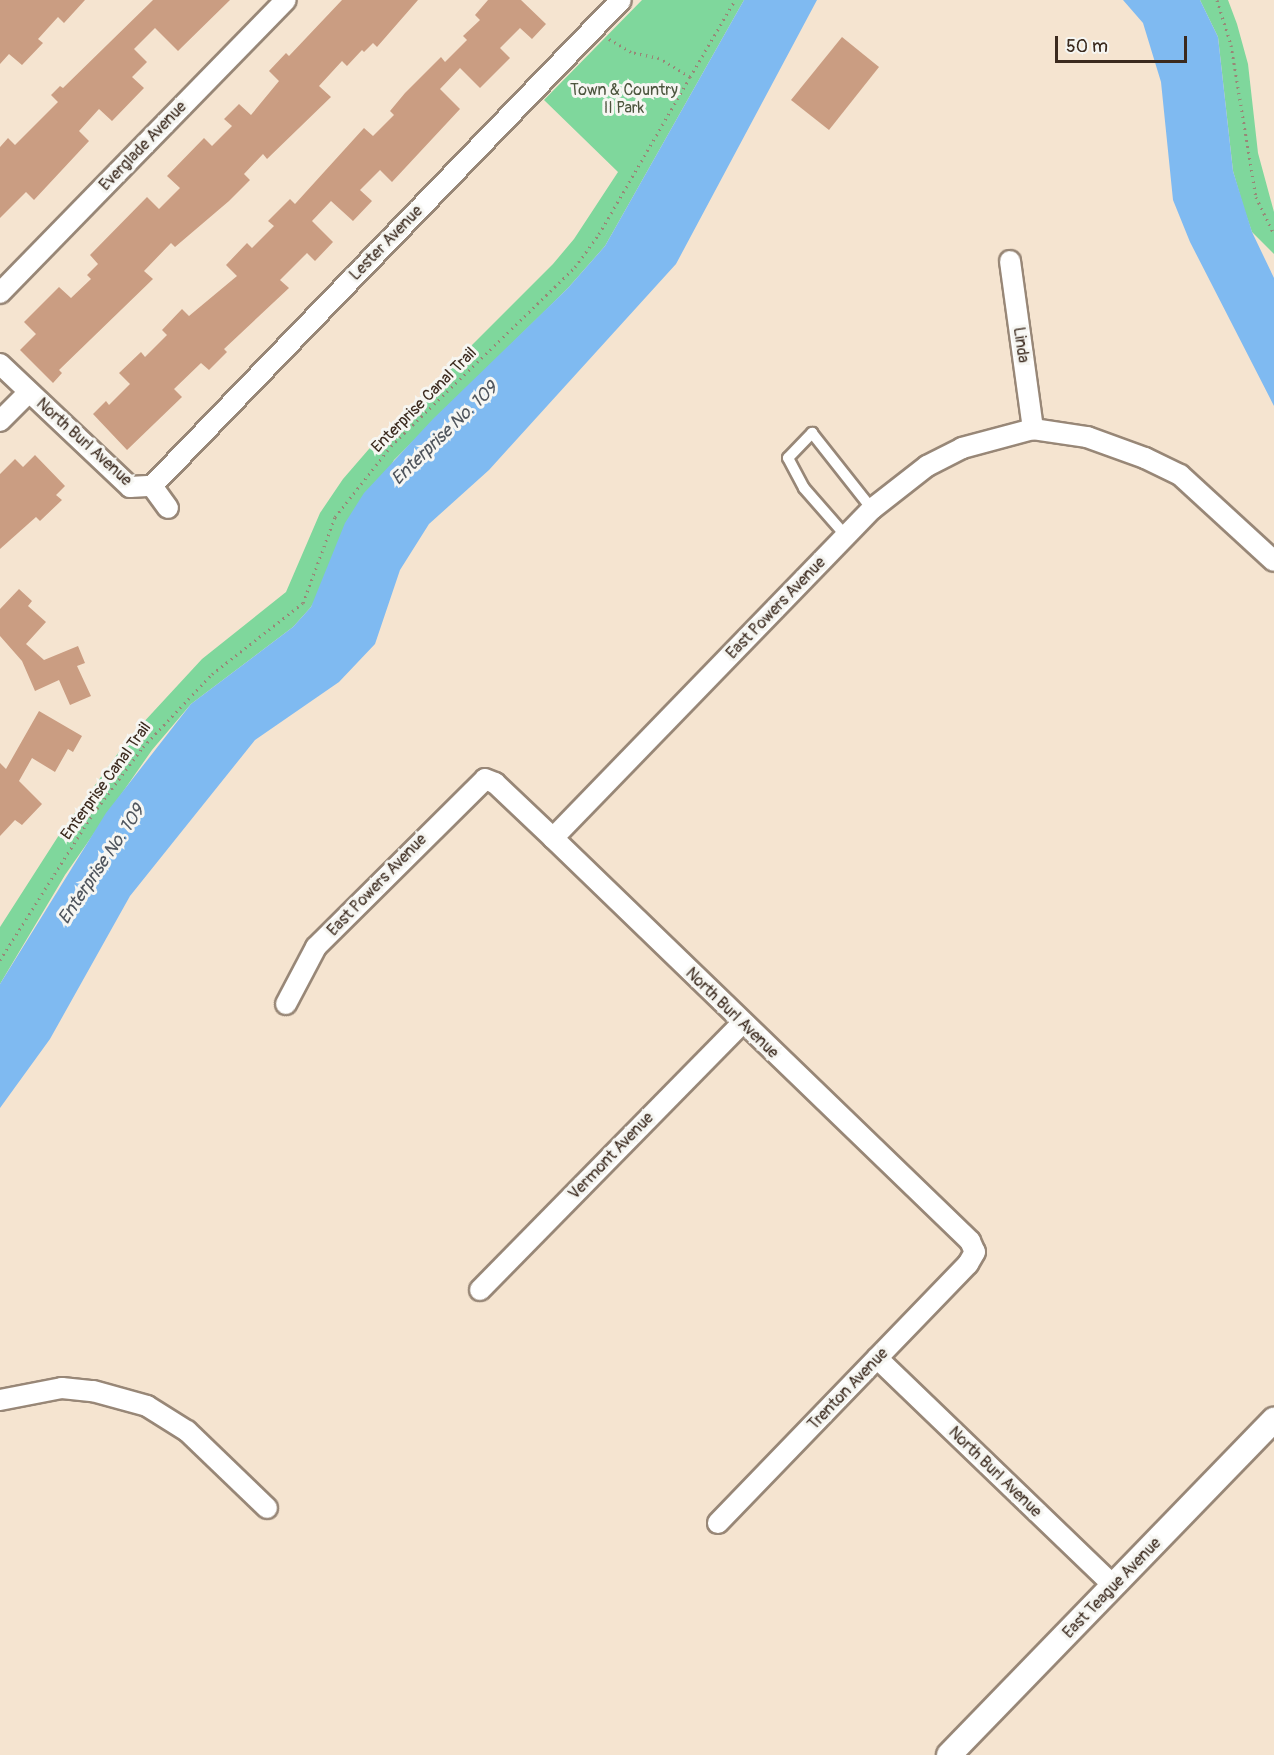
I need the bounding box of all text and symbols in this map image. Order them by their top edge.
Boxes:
scale bar [1058,24,1190,62]
text: 50 m [1066,35,1108,58]
park label: Town & Country II Park [570,80,678,118]
street label: Everglade Avenue [95,97,191,195]
street label: Lester Avenue [345,202,427,284]
street label: Linda [1009,326,1033,364]
street label: Enterprise Canal Trail [367,343,481,457]
water label: Enterprise No. 109 [387,378,503,490]
street label: North Burl Avenue [32,394,136,490]
street label: East Powers Avenue [722,553,830,663]
street label: Enterprise Canal Trail [57,718,155,844]
water label: Enterprise No. 109 [54,801,150,929]
street label: East Powers Avenue [323,830,431,940]
street label: North Burl Avenue [682,964,782,1062]
street label: Vermont Avenue [565,1108,657,1204]
street label: Trenton Avenue [804,1344,892,1434]
street label: North Burl Avenue [945,1423,1045,1521]
street label: East Teague Avenue [1059,1534,1165,1642]

